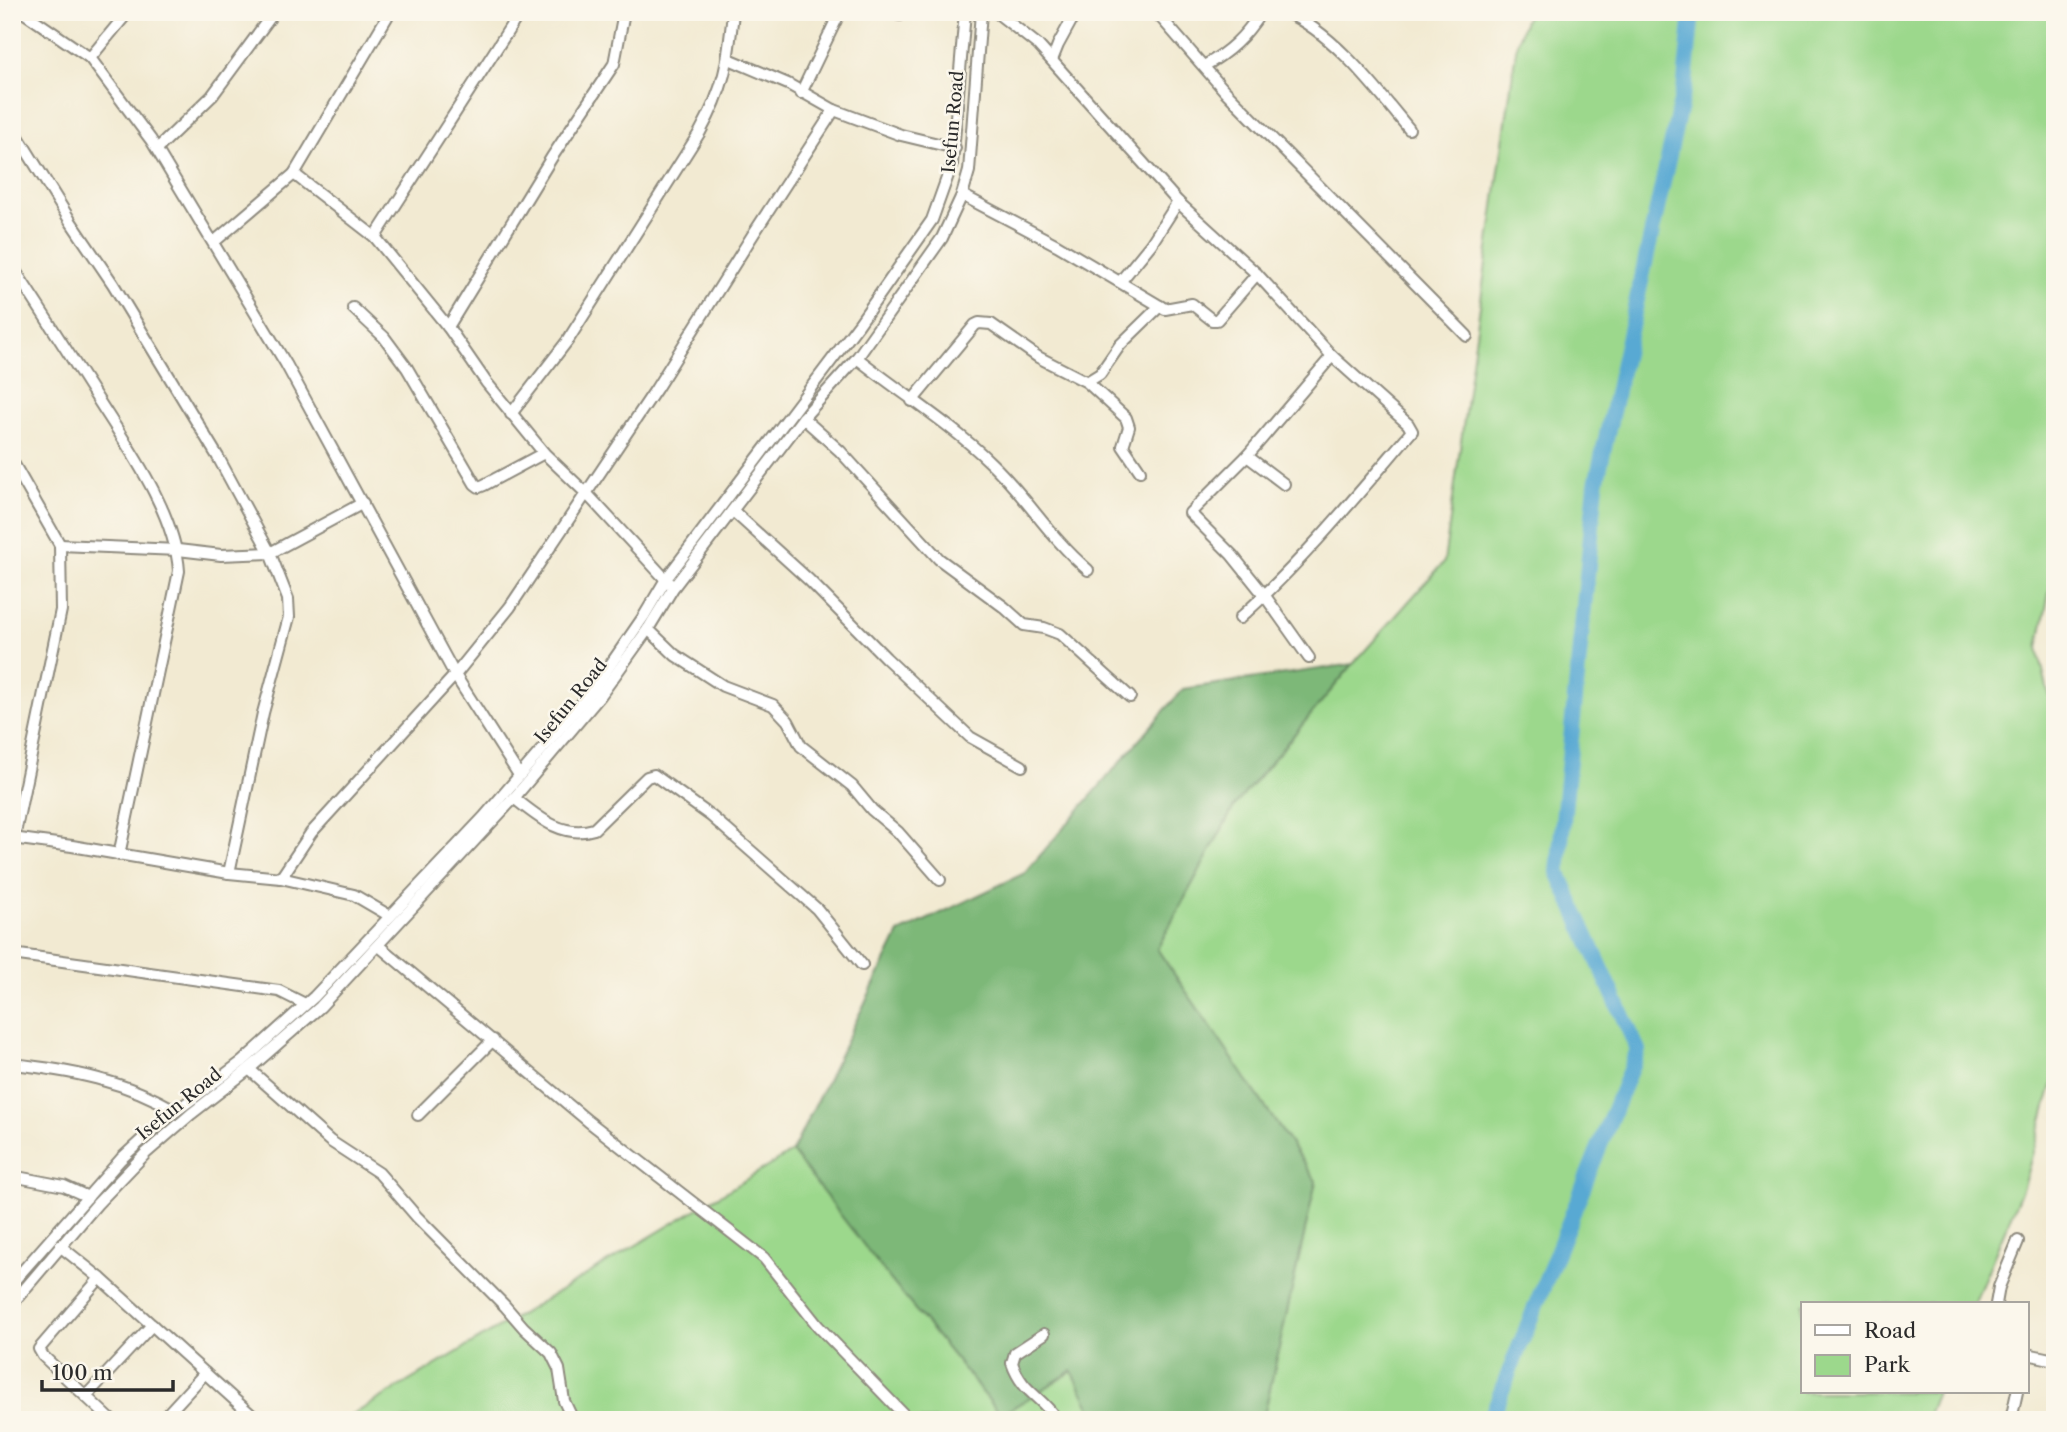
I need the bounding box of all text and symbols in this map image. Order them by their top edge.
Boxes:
street label: Isefun Road [938,70,968,174]
street label: Isefun Road [530,654,612,748]
street label: Isefun Road [132,1063,226,1145]
legend [1801,1302,2028,1394]
text: Road [1864,1318,1916,1343]
scale bar [42,1348,173,1392]
text: Park [1864,1352,1910,1377]
text: 100 m [52,1360,113,1385]

